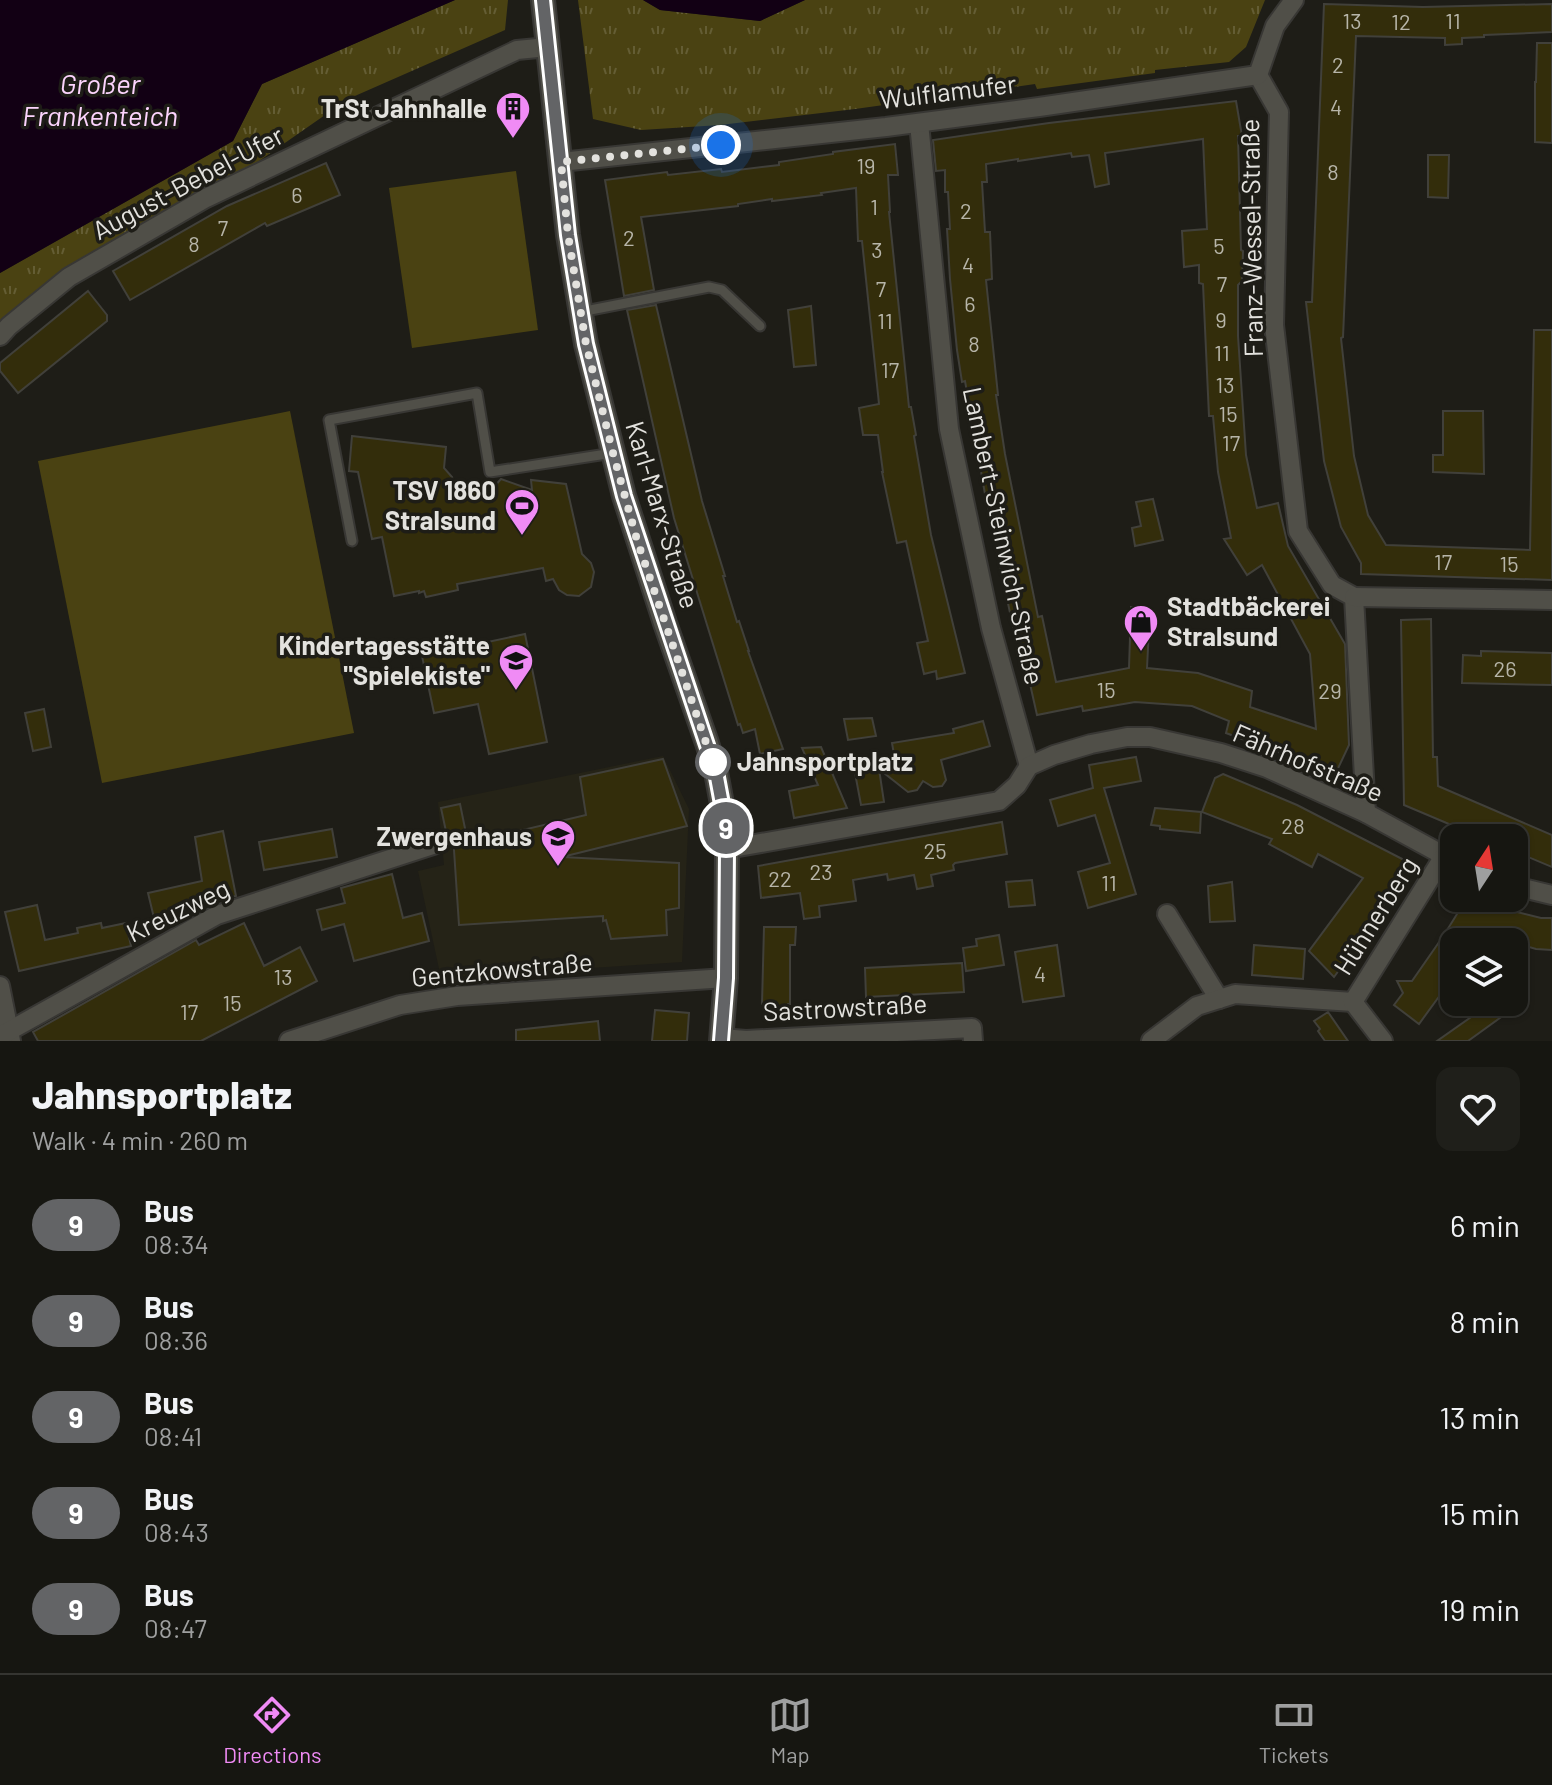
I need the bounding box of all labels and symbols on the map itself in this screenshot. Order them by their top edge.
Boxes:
house number: 13 [1342,7,1362,33]
house number: 11 [1445,7,1461,33]
house number: 12 [1391,8,1411,34]
house number: 2 [1332,51,1344,77]
water label: Großer Frankenteich [22,66,178,132]
street label: Wulflamufer [878,67,1019,114]
building icon: TrSt Jahnhalle [494,90,532,140]
place label: TrSt Jahnhalle [321,92,487,123]
house number: 4 [1330,93,1342,119]
street label: August-Bebel-Ufer [87,118,289,245]
street label: Franz-Wessel-Straße [1233,118,1268,358]
your location [701,125,741,165]
house number: 19 [856,152,876,178]
house number: 8 [1327,158,1339,184]
house number: 6 [291,181,303,207]
house number: 1 [870,193,878,219]
house number: 2 [960,197,972,223]
house number: 7 [218,214,228,240]
house number: 2 [623,224,635,250]
house number: 8 [188,230,200,256]
house number: 5 [1213,232,1225,258]
house number: 3 [871,236,883,262]
house number: 4 [962,251,974,277]
house number: 7 [1217,270,1227,296]
house number: 7 [876,275,886,301]
house number: 6 [964,290,976,316]
house number: 9 [1215,306,1227,332]
house number: 11 [877,307,893,333]
house number: 8 [968,330,980,356]
house number: 11 [1214,339,1230,365]
house number: 17 [881,356,899,382]
house number: 13 [1215,371,1235,397]
street label: Lambert-Steinwich-Straße [958,384,1051,687]
house number: 15 [1218,400,1238,426]
street label: Karl-Marx-Straße [620,417,707,612]
house number: 17 [1222,429,1240,455]
place label: TSV 1860 Stralsund [385,474,496,535]
sports icon: TSV 1860 Stralsund [503,487,541,537]
house number: 17 [1434,548,1452,574]
house number: 15 [1499,550,1519,576]
place label: Stadtbäckerei Stralsund [1167,590,1330,651]
shop icon: Stadtbäckerei Stralsund [1122,603,1160,653]
place label: Kindertagesstätte "Spielekiste" [279,629,491,690]
school or university icon: Kindertagesstätte "Spielekiste" [497,642,535,692]
house number: 26 [1493,655,1517,681]
house number: 15 [1096,676,1116,702]
house number: 29 [1318,677,1342,703]
street label: Fährhofstraße [1229,716,1388,807]
marker: Jahnsportplatz [696,745,730,779]
place label: Jahnsportplatz [737,745,913,776]
line badge: 9 [700,802,752,854]
house number: 28 [1281,812,1305,838]
school or university icon: Zwergenhaus [539,818,577,868]
place label: Zwergenhaus [376,820,532,851]
north arrow [1440,824,1528,912]
house number: 25 [923,837,947,863]
street label: Hühnerberg [1326,851,1423,980]
house number: 23 [810,858,833,884]
house number: 22 [768,865,792,891]
house number: 11 [1101,869,1117,895]
street label: Kreuzweg [121,871,234,948]
street label: Gentzkowstraße [410,945,594,992]
house number: 4 [1034,960,1046,986]
house number: 13 [273,963,293,989]
street label: Sastrowstraße [762,987,928,1026]
house number: 15 [222,989,242,1015]
house number: 17 [180,998,198,1024]

